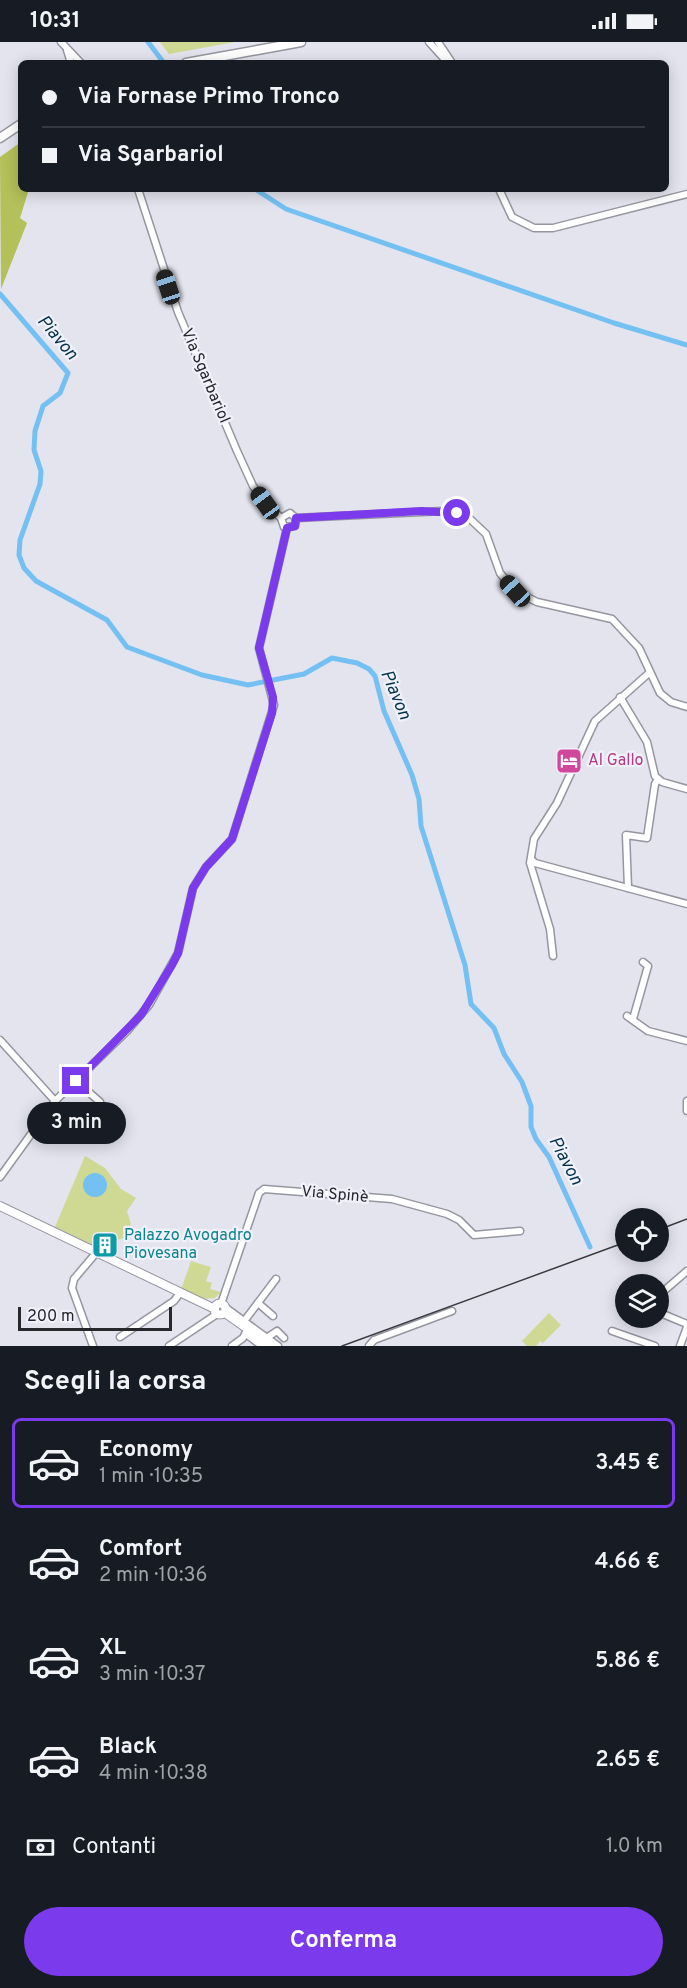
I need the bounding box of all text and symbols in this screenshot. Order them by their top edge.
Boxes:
text: 10:31 [30,8,81,35]
text: Via Fornase Primo Tronco [78,84,340,111]
text: Via Sgarbariol [78,142,224,169]
car [154,267,182,307]
water label: Piavon [31,311,83,366]
street label: Via Sgarbariol [176,326,234,426]
car [247,483,283,523]
route start [443,499,470,526]
car [496,572,534,610]
water label: Piavon [374,667,416,724]
hotel icon: Al Gallo [554,746,584,776]
place label: Al Gallo [588,751,644,771]
route end [62,1067,89,1094]
callout: 3 min [26,1102,125,1144]
text: 3 min [51,1110,102,1136]
water label: Piavon [543,1133,587,1190]
street label: Via Spinè [301,1182,369,1208]
map controls [615,1208,669,1328]
button: locate [615,1208,669,1262]
place label: Palazzo Avogadro Piovesana [124,1226,252,1264]
building icon: Palazzo Avogadro Piovesana [90,1230,120,1260]
button: layers [615,1274,669,1328]
scale bar [18,1304,172,1332]
text: 200 m [27,1307,75,1327]
text: Scegli la corsa [24,1365,206,1399]
icon: car [27,1436,81,1490]
text: Economy [99,1437,193,1464]
text: 3.45 € [595,1450,660,1477]
text: 1 min · 10:35 [99,1464,203,1490]
icon: car [27,1535,81,1589]
text: Comfort [99,1536,182,1563]
text: 4.66 € [595,1549,660,1576]
text: 2 min · 10:36 [99,1563,207,1589]
icon: car [27,1634,81,1688]
text: XL [99,1635,126,1662]
text: 5.86 € [595,1648,660,1675]
text: 3 min · 10:37 [99,1662,206,1688]
icon: car [27,1733,81,1787]
text: Black [99,1734,157,1761]
text: 2.65 € [595,1747,660,1774]
text: 4 min · 10:38 [99,1761,208,1787]
icon: cash [24,1831,57,1864]
text: Contanti [72,1834,156,1861]
text: 1.0 km [606,1834,663,1860]
button: Conferma [24,1907,663,1976]

